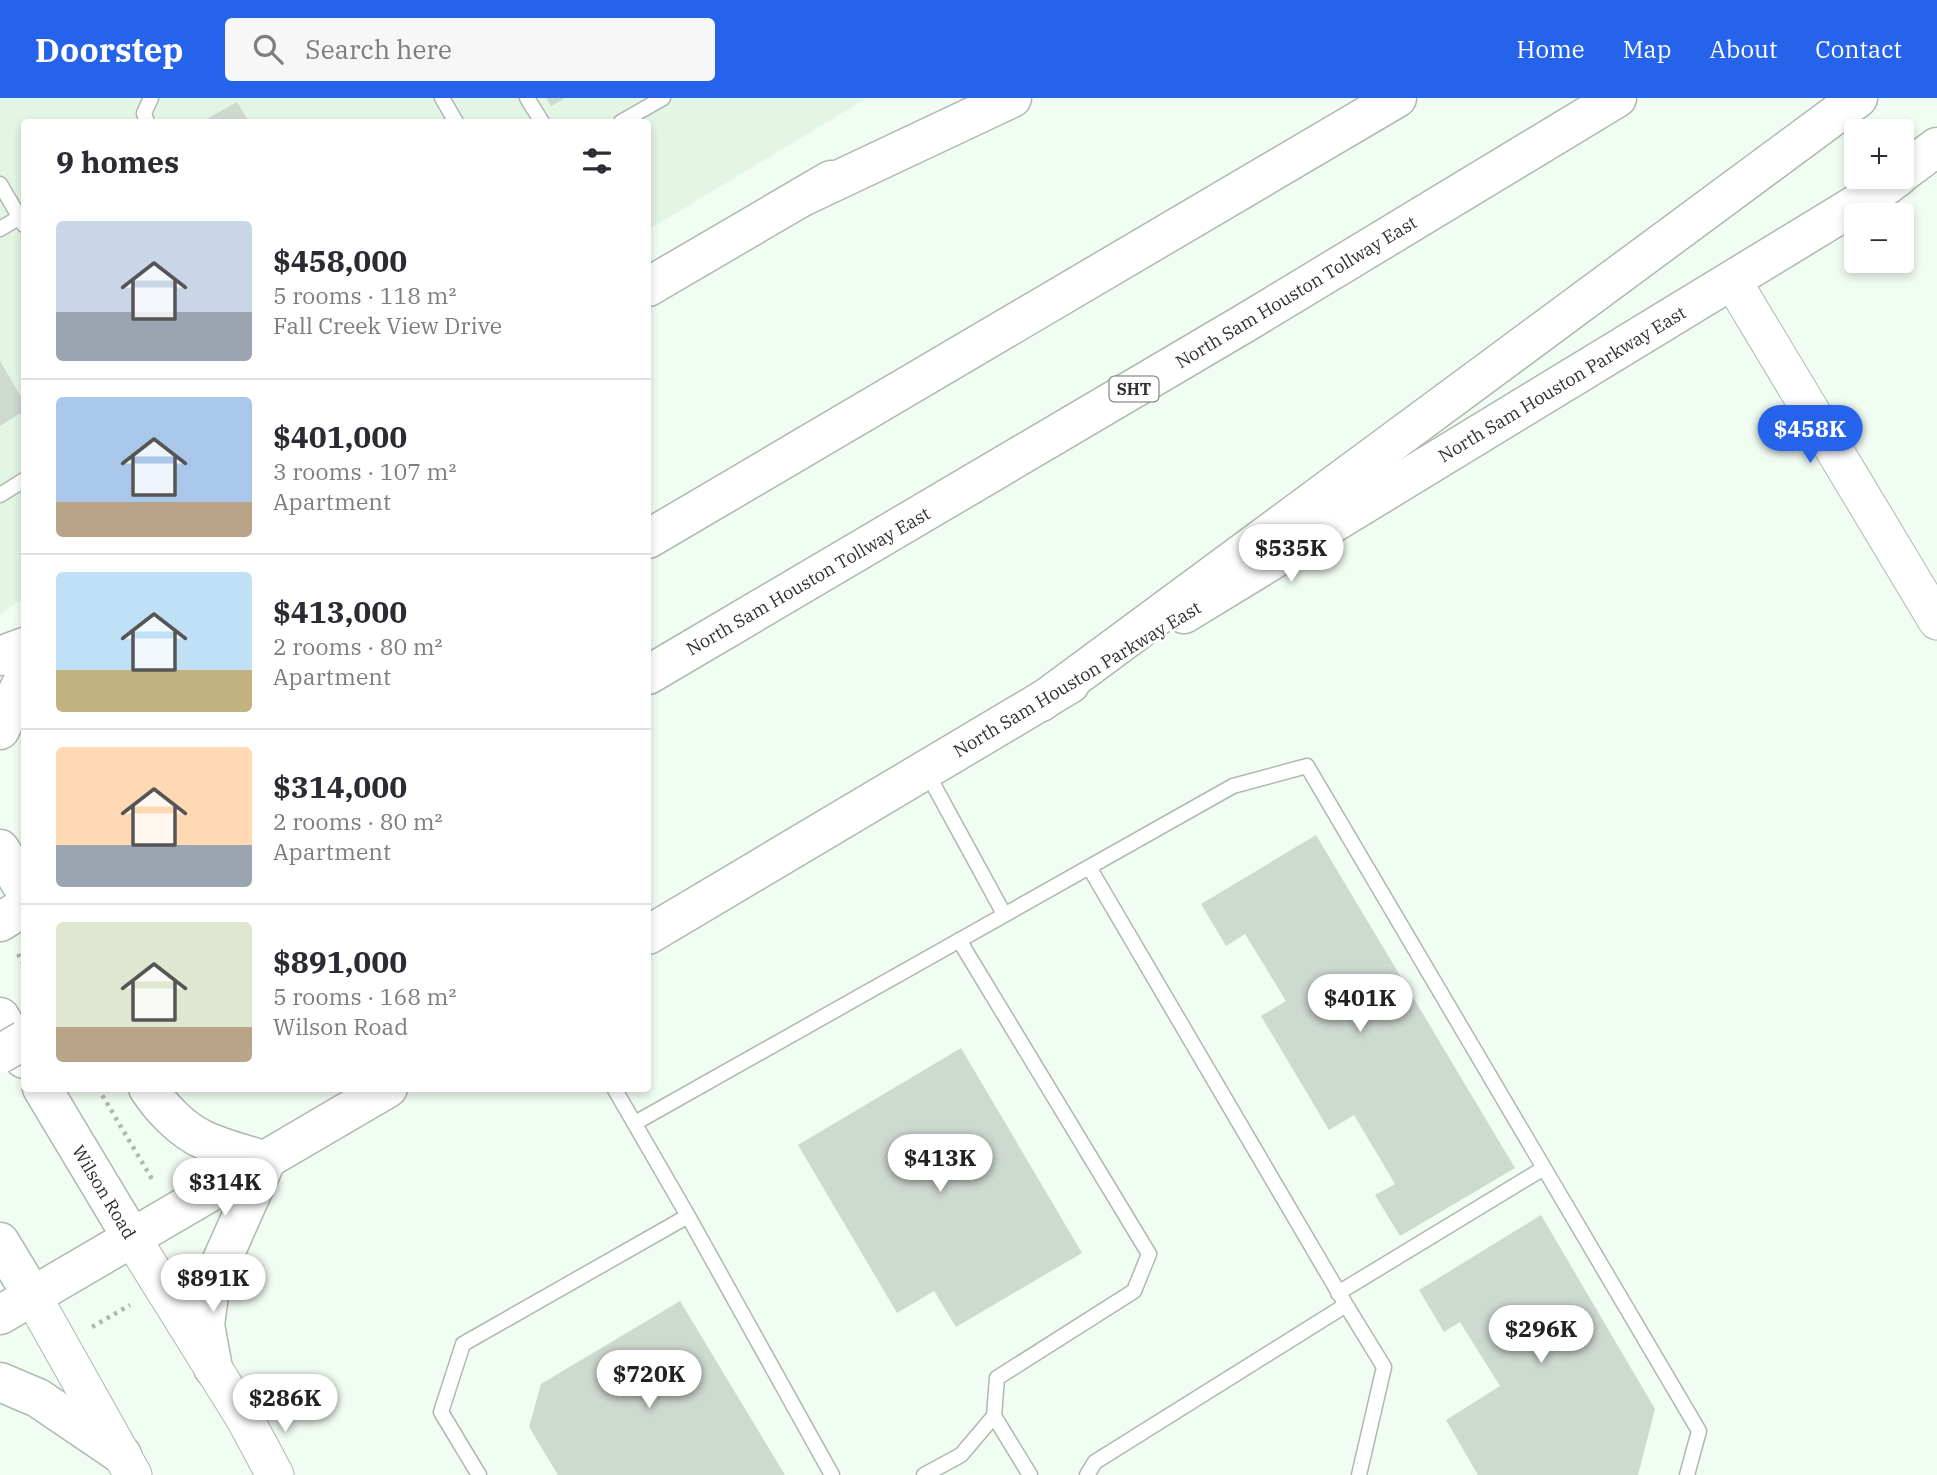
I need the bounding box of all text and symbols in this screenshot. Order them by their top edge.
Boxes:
search box [225,18,715,81]
text: Doorstep [35,28,183,71]
icon: search [249,30,287,68]
text: Search here [305,32,452,66]
text: Home [1517,33,1585,65]
text: Map [1623,33,1671,65]
text: About [1709,33,1777,65]
text: Contact [1815,33,1902,65]
map controls [1844,119,1914,273]
button: + [1844,119,1914,189]
text: 9 homes [56,142,179,181]
icon: filters [578,142,616,180]
button: − [1844,203,1914,273]
street label: North Sam Houston Tollway East [1171,211,1421,373]
text: $458,000 [273,241,407,280]
icon: home [112,249,196,333]
text: 5 rooms · 118 m² [273,280,456,310]
street label: North Sam Houston Parkway East [1434,301,1690,467]
text: Fall Creek View Drive [273,310,502,340]
road number: SHT [1110,376,1158,402]
pin: $458K [1761,406,1859,465]
text: $458K [1774,413,1846,443]
text: $401,000 [273,417,407,456]
icon: home [112,425,196,509]
text: 3 rooms · 107 m² [273,456,456,486]
text: Apartment [273,486,391,516]
street label: North Sam Houston Tollway East [682,502,934,660]
pin: $535K [1242,524,1340,584]
text: $535K [1255,532,1327,562]
text: $413,000 [273,592,407,631]
street label: North Sam Houston Parkway East [949,596,1205,762]
icon: home [112,600,196,684]
text: 2 rooms · 80 m² [273,631,443,661]
text: Apartment [273,661,391,691]
text: $314,000 [273,767,407,806]
icon: home [112,775,196,859]
text: 2 rooms · 80 m² [273,806,443,836]
text: Apartment [273,836,391,866]
text: $891,000 [273,942,407,981]
icon: home [112,950,196,1034]
pin: $401K [1311,974,1409,1034]
text: 5 rooms · 168 m² [273,981,456,1011]
text: $401K [1324,982,1396,1012]
text: Wilson Road [273,1011,408,1041]
pin: $413K [891,1134,989,1194]
street label: Wilson Road [67,1141,141,1243]
text: $413K [904,1142,976,1172]
pin: $314K [176,1158,274,1218]
text: $314K [189,1166,261,1196]
pin: $891K [164,1254,262,1314]
text: $891K [177,1262,249,1292]
pin: $296K [1492,1306,1590,1365]
text: $296K [1505,1313,1577,1343]
pin: $720K [600,1350,698,1410]
text: $720K [613,1358,685,1388]
pin: $286K [236,1374,334,1434]
text: $286K [249,1382,321,1412]

